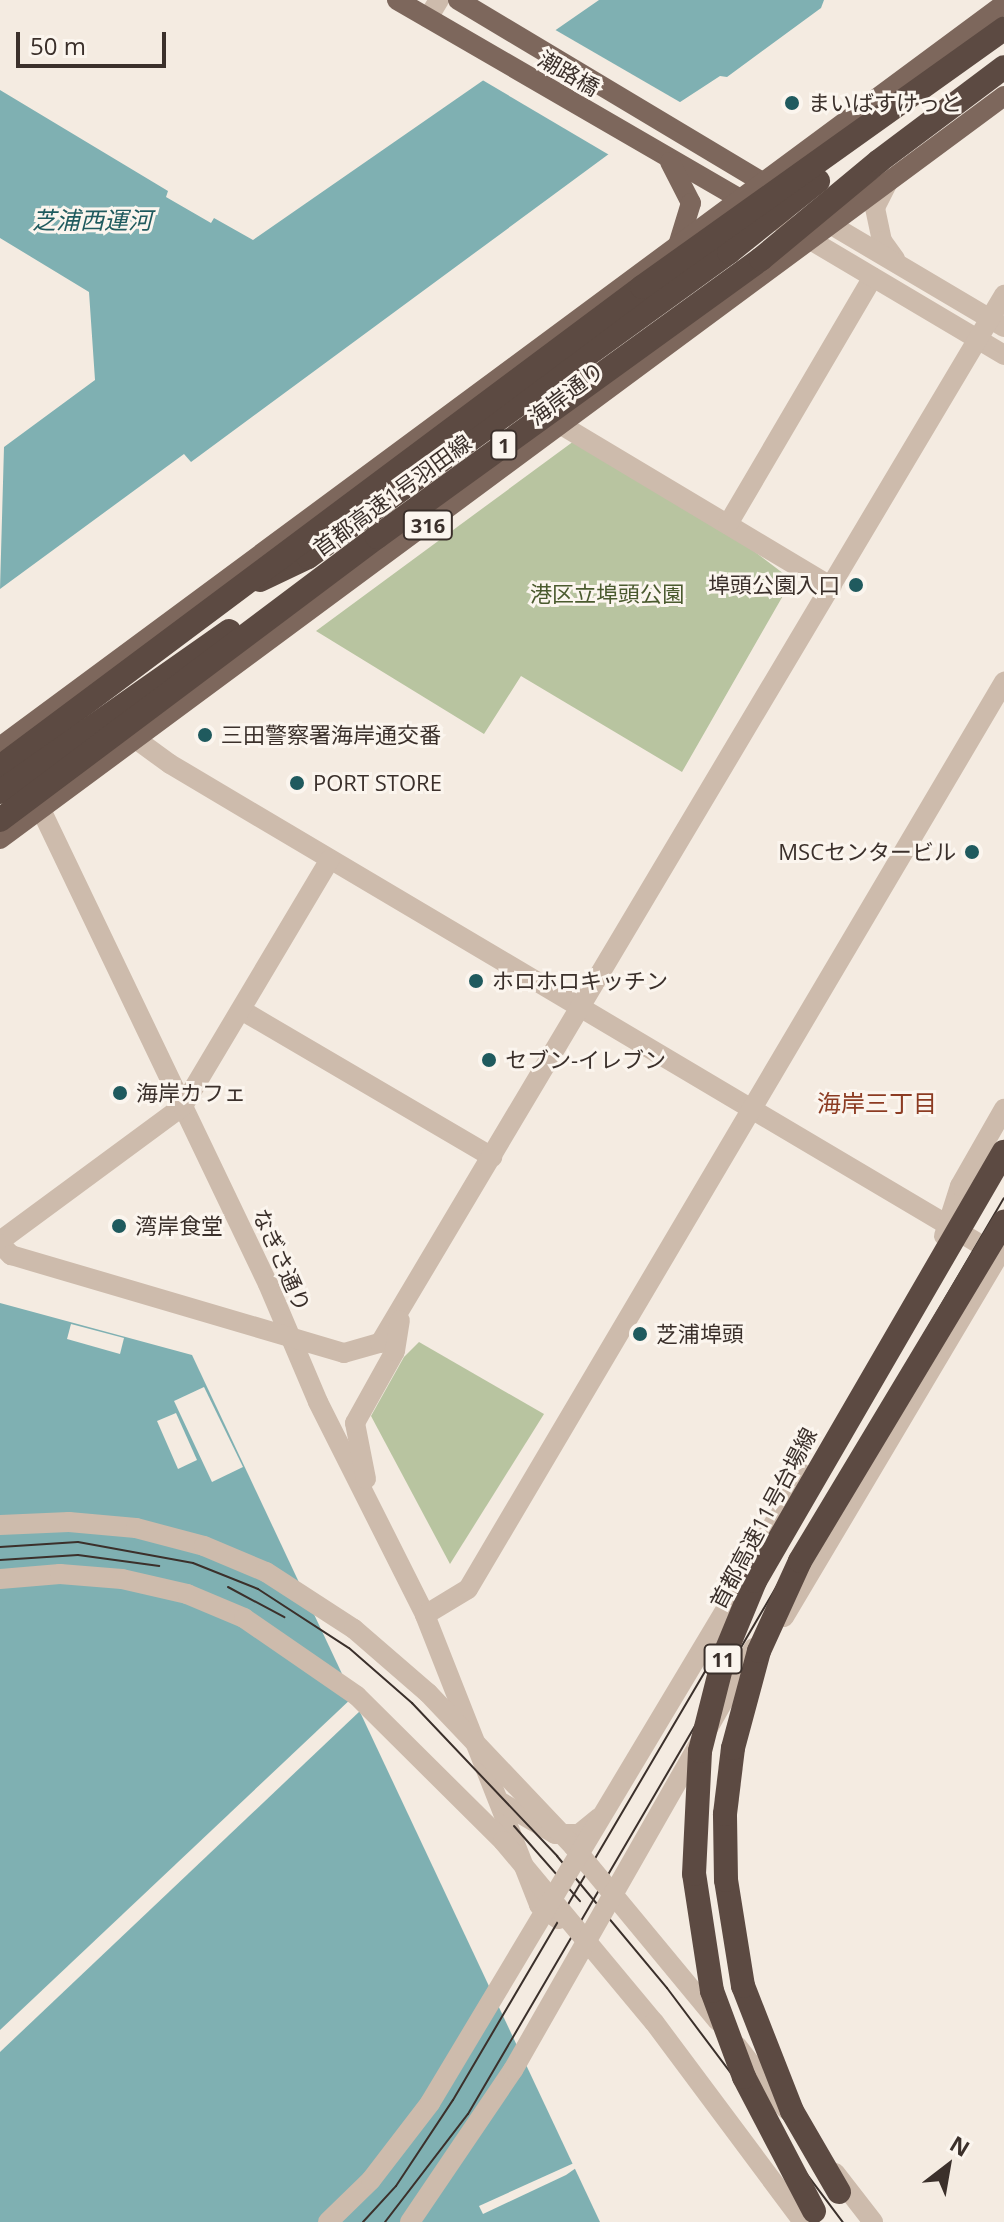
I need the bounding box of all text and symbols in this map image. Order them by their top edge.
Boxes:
scale bar [20,16,170,66]
text: 50 m [30,29,86,62]
street label: 潮路橋 [534,45,604,101]
place label: まいばすけっと [808,90,962,116]
marker: まいばすけっと [783,94,801,112]
water label: 芝浦西運河 [32,206,152,234]
street label: 海岸通り [523,356,609,430]
street label: 首都高速1号羽田線 [308,429,476,561]
road number: 1 [490,429,518,461]
road number: 316 [402,509,454,541]
place label: 埠頭公園入口 [708,572,840,598]
marker: 埠頭公園入口 [847,576,865,594]
park label: 港区立埠頭公園 [530,581,684,607]
place label: 三田警察署海岸通交番 [221,722,441,748]
marker: 三田警察署海岸通交番 [196,726,214,744]
place label: PORT STORE [313,770,442,796]
marker: PORT STORE [288,774,306,792]
place label: MSCセンタービル [778,839,956,865]
marker: MSCセンタービル [963,843,981,861]
place label: ホロホロキッチン [492,968,668,994]
marker: ホロホロキッチン [467,972,485,990]
place label: セブン-イレブン [505,1047,666,1073]
marker: セブン-イレブン [480,1051,498,1069]
place label: 海岸カフェ [136,1080,246,1106]
marker: 海岸カフェ [111,1084,129,1102]
district label: 海岸三丁目 [817,1089,937,1117]
street label: なぎさ通り [248,1204,316,1316]
place label: 湾岸食堂 [135,1213,223,1239]
marker: 湾岸食堂 [110,1217,128,1235]
place label: 芝浦埠頭 [656,1321,744,1347]
marker: 芝浦埠頭 [631,1325,649,1343]
street label: 首都高速11号台場線 [704,1423,822,1613]
road number: 11 [703,1643,743,1675]
north arrow [908,2126,988,2206]
text: N [945,2128,976,2163]

